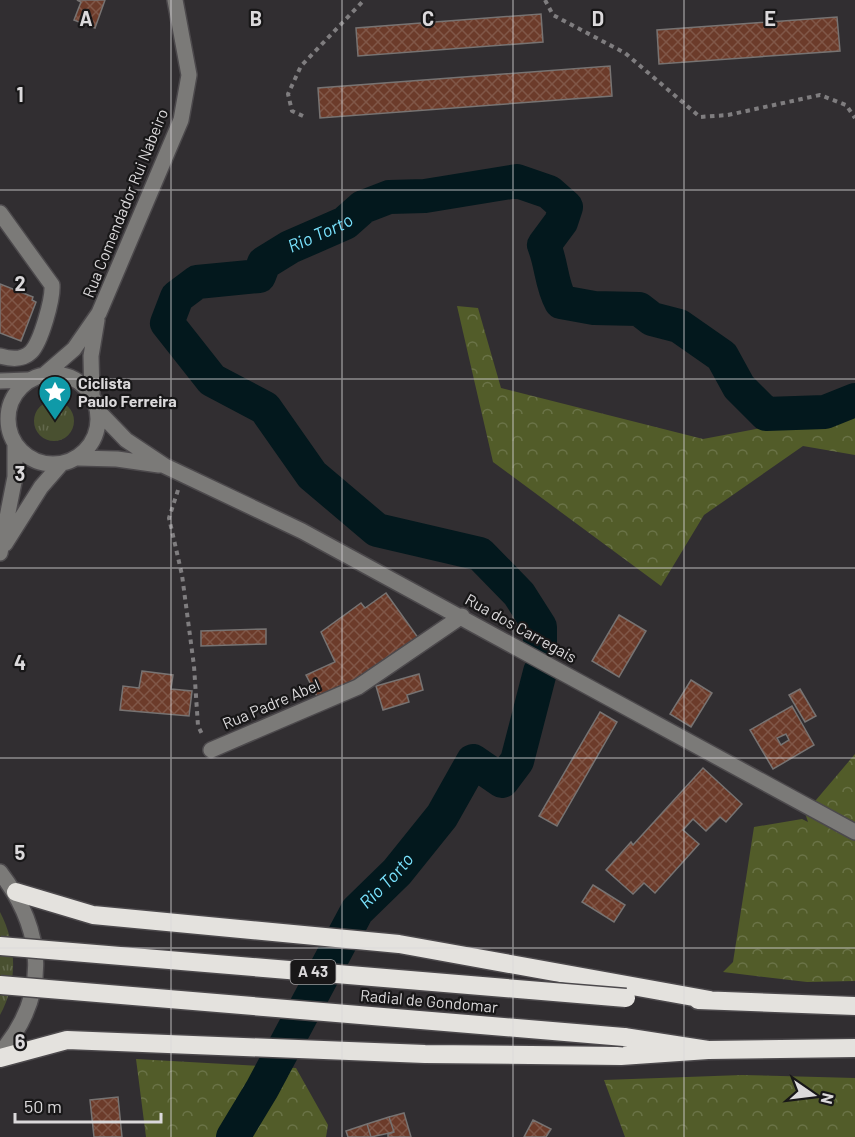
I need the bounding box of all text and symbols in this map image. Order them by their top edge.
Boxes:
text: A [79,6,93,30]
text: B [250,6,262,30]
text: C [422,6,434,30]
text: D [592,6,604,30]
text: E [764,6,776,30]
text: 1 [16,82,24,106]
street label: Rua Comendador Rui Nabeiro [78,106,171,300]
water label: Rio Torto [284,209,357,257]
text: 2 [14,271,26,295]
place label: Ciclista Paulo Ferreira [78,373,177,410]
place icon: Ciclista Paulo Ferreira [37,374,73,421]
text: 3 [15,461,25,485]
street label: Rua dos Carregais [462,589,580,666]
text: 4 [14,650,26,674]
street label: Rua Padre Abel [219,674,322,733]
text: 5 [15,840,26,864]
water label: Rio Torto [354,848,418,913]
road number: A 43 [290,960,336,984]
street label: Radial de Gondomar [359,985,499,1016]
text: 6 [15,1029,26,1053]
north arrow [783,1065,843,1125]
scale bar [15,1086,160,1124]
text: N [818,1091,839,1106]
text: 50 m [24,1095,62,1117]

